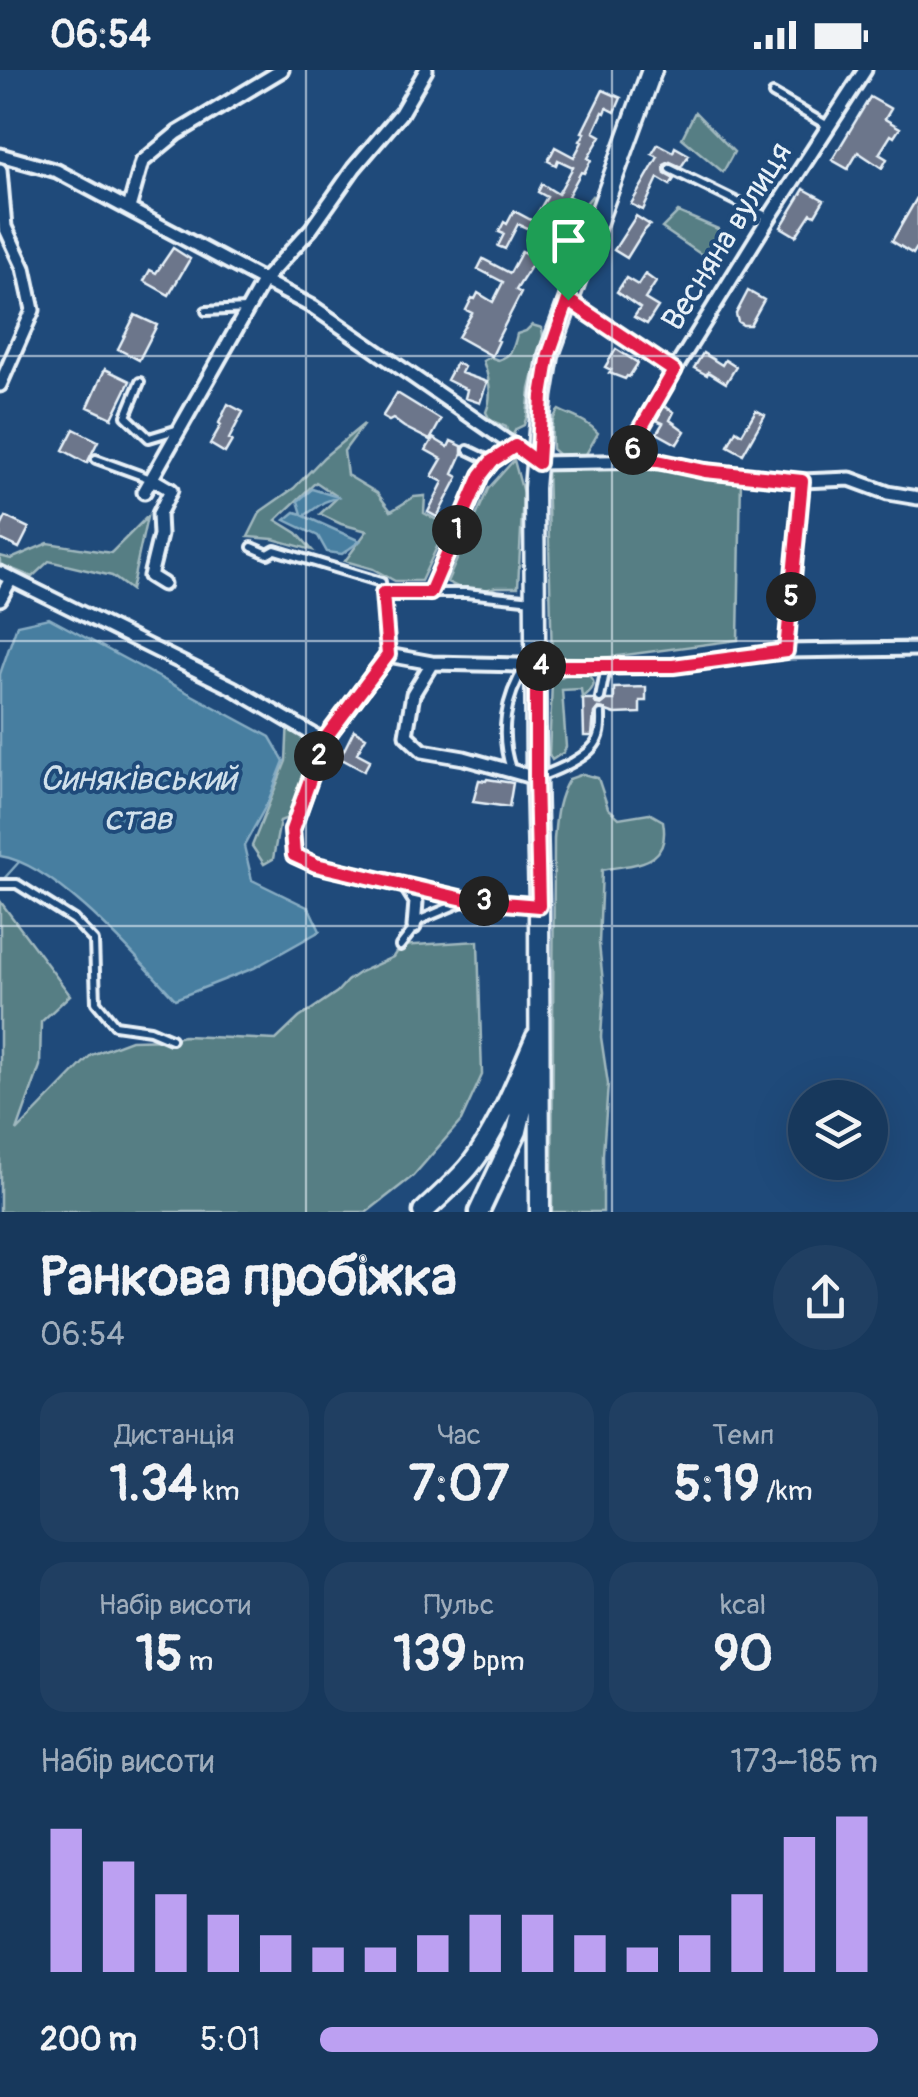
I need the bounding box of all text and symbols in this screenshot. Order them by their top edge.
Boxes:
text: 06:54 [50,11,151,59]
street label: Весняна вулиця [653,135,801,338]
pin [526,198,611,301]
icon: arrive [541,213,596,268]
pin: 6 [608,425,658,475]
text: 6 [625,432,641,467]
pin: 1 [432,505,482,555]
text: 1 [452,512,462,547]
pin: 5 [766,572,816,622]
text: 5 [783,579,799,614]
pin: 4 [516,641,566,691]
text: 4 [533,648,549,683]
pin: 2 [294,731,344,781]
text: 2 [311,738,327,773]
water label: Синяківський став [40,757,240,841]
pin: 3 [459,876,509,926]
text: 3 [476,883,492,918]
map controls [788,1080,888,1180]
button: layers [788,1080,888,1180]
text: Ранкова пробіжка [40,1243,457,1312]
button: share [773,1245,878,1350]
text: 06:54 [40,1315,125,1355]
text: Дистанція [115,1418,234,1453]
text: Час [437,1418,481,1453]
text: Темп [712,1418,774,1453]
text: 1.34 [110,1453,197,1516]
text: 7:07 [409,1453,509,1516]
text: 5:19 [674,1453,760,1516]
text: km [197,1474,240,1509]
text: /km [760,1474,813,1509]
text: Набір висоти [99,1588,251,1623]
text: Пульс [424,1588,494,1623]
text: kcal [721,1588,766,1623]
text: 15 [136,1623,183,1686]
text: 139 [393,1623,467,1686]
text: 90 [713,1623,773,1686]
text: m [183,1644,213,1679]
text: bpm [467,1644,525,1679]
text: Набір висоти [40,1742,214,1782]
text: 173–185 m [731,1742,878,1782]
text: 200 m [40,2020,137,2060]
text: 5:01 [200,2020,260,2060]

